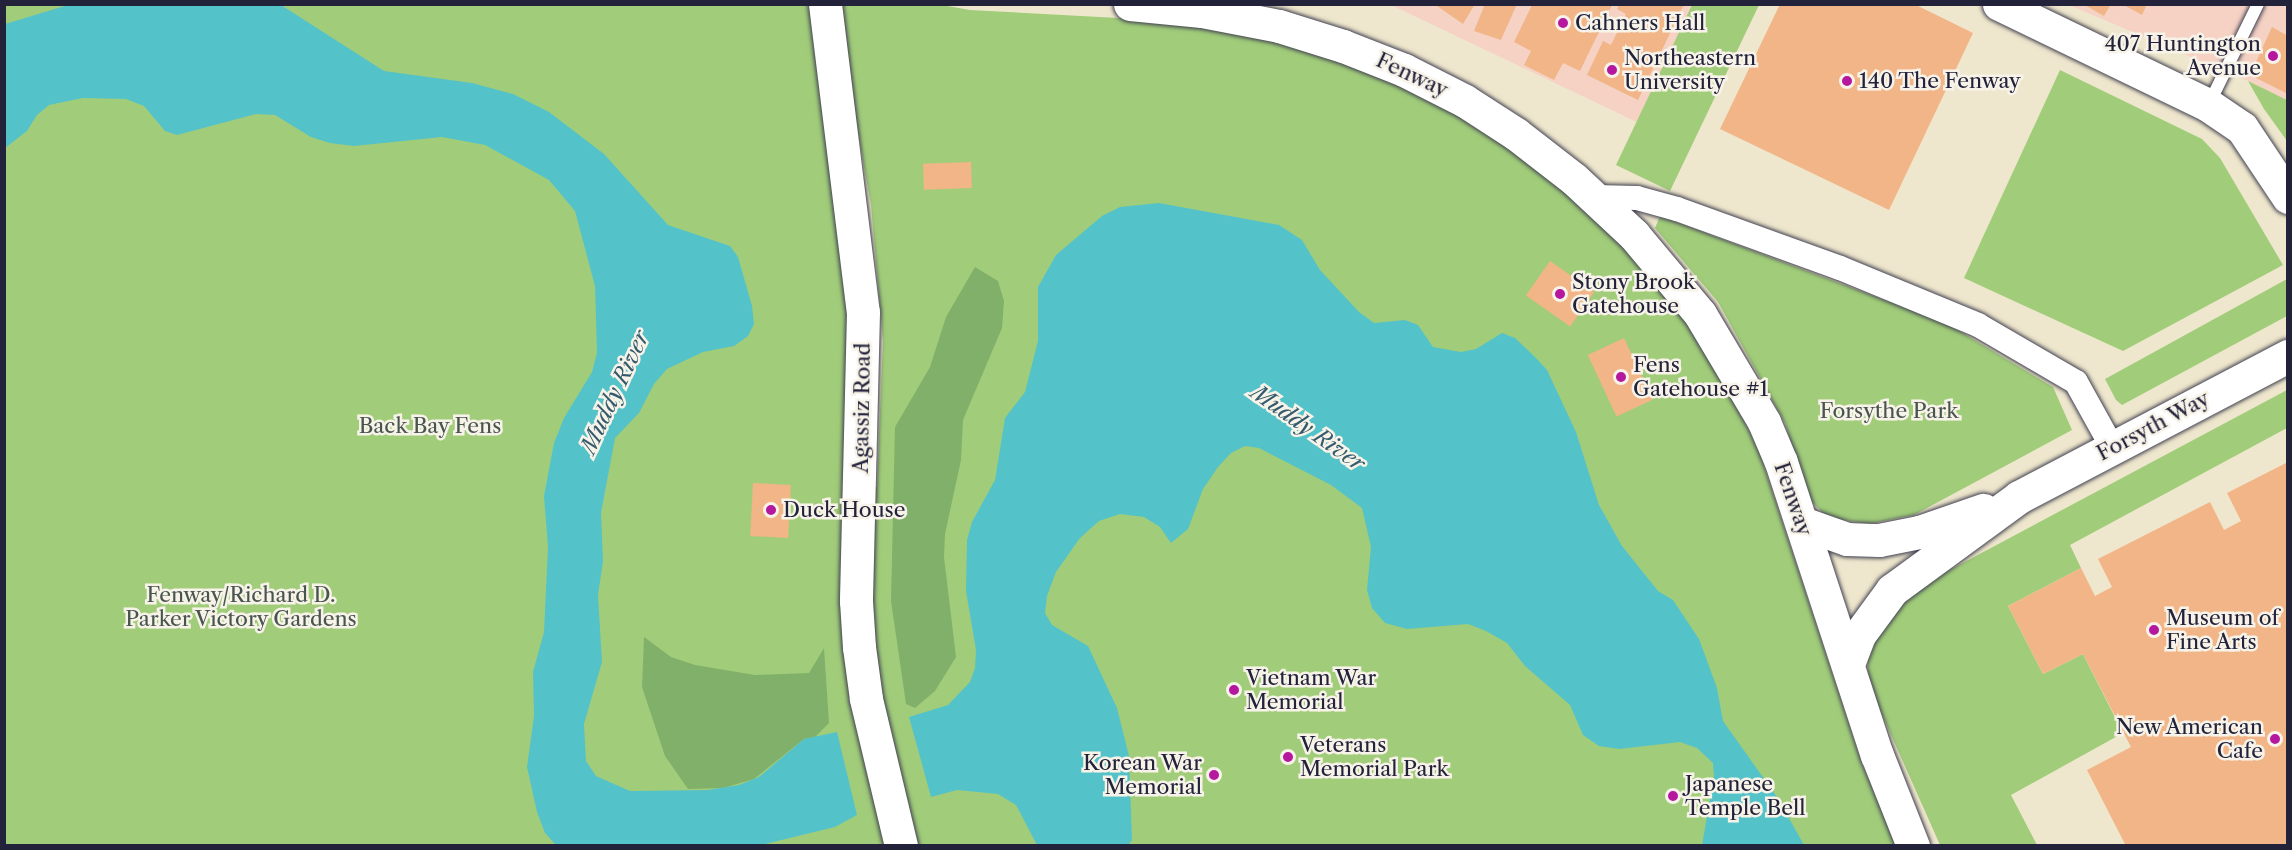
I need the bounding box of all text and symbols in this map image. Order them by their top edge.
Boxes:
place label: Cahners Hall [1575,10,1705,36]
marker: Cahners Hall [1556,16,1570,30]
place label: 407 Huntington Avenue [2104,31,2261,81]
place label: Northeastern University [1624,45,1756,95]
street label: Fenway [1372,47,1452,103]
marker: 407 Huntington Avenue [2266,49,2280,63]
marker: Northeastern University [1605,63,1619,77]
place label: 140 The Fenway [1859,68,2021,94]
marker: 140 The Fenway [1840,74,1854,88]
place label: Stony Brook Gatehouse [1572,269,1696,319]
marker: Stony Brook Gatehouse [1553,287,1567,301]
water label: Muddy River [575,326,655,458]
street label: Agassiz Road [848,342,876,474]
place label: Fens Gatehouse #1 [1633,352,1768,402]
marker: Fens Gatehouse #1 [1614,370,1628,384]
water label: Muddy River [1246,379,1370,477]
street label: Forsyth Way [2092,386,2214,466]
park label: Forsythe Park [1820,398,1958,424]
park label: Back Bay Fens [358,413,502,439]
street label: Fenway [1769,459,1817,539]
place label: Duck House [783,497,906,523]
marker: Duck House [764,503,778,517]
park label: Fenway/Richard D. Parker Victory Gardens [124,582,358,632]
place label: Museum of Fine Arts [2166,605,2279,655]
marker: Museum of Fine Arts [2147,623,2161,637]
place label: Vietnam War Memorial [1246,665,1377,715]
marker: Vietnam War Memorial [1227,683,1241,697]
place label: New American Cafe [2114,714,2263,764]
place label: Veterans Memorial Park [1300,732,1449,782]
marker: New American Cafe [2268,732,2282,746]
place label: Korean War Memorial [1082,750,1202,800]
marker: Veterans Memorial Park [1281,750,1295,764]
marker: Korean War Memorial [1207,768,1221,782]
place label: Japanese Temple Bell [1685,771,1805,821]
marker: Japanese Temple Bell [1666,789,1680,803]

